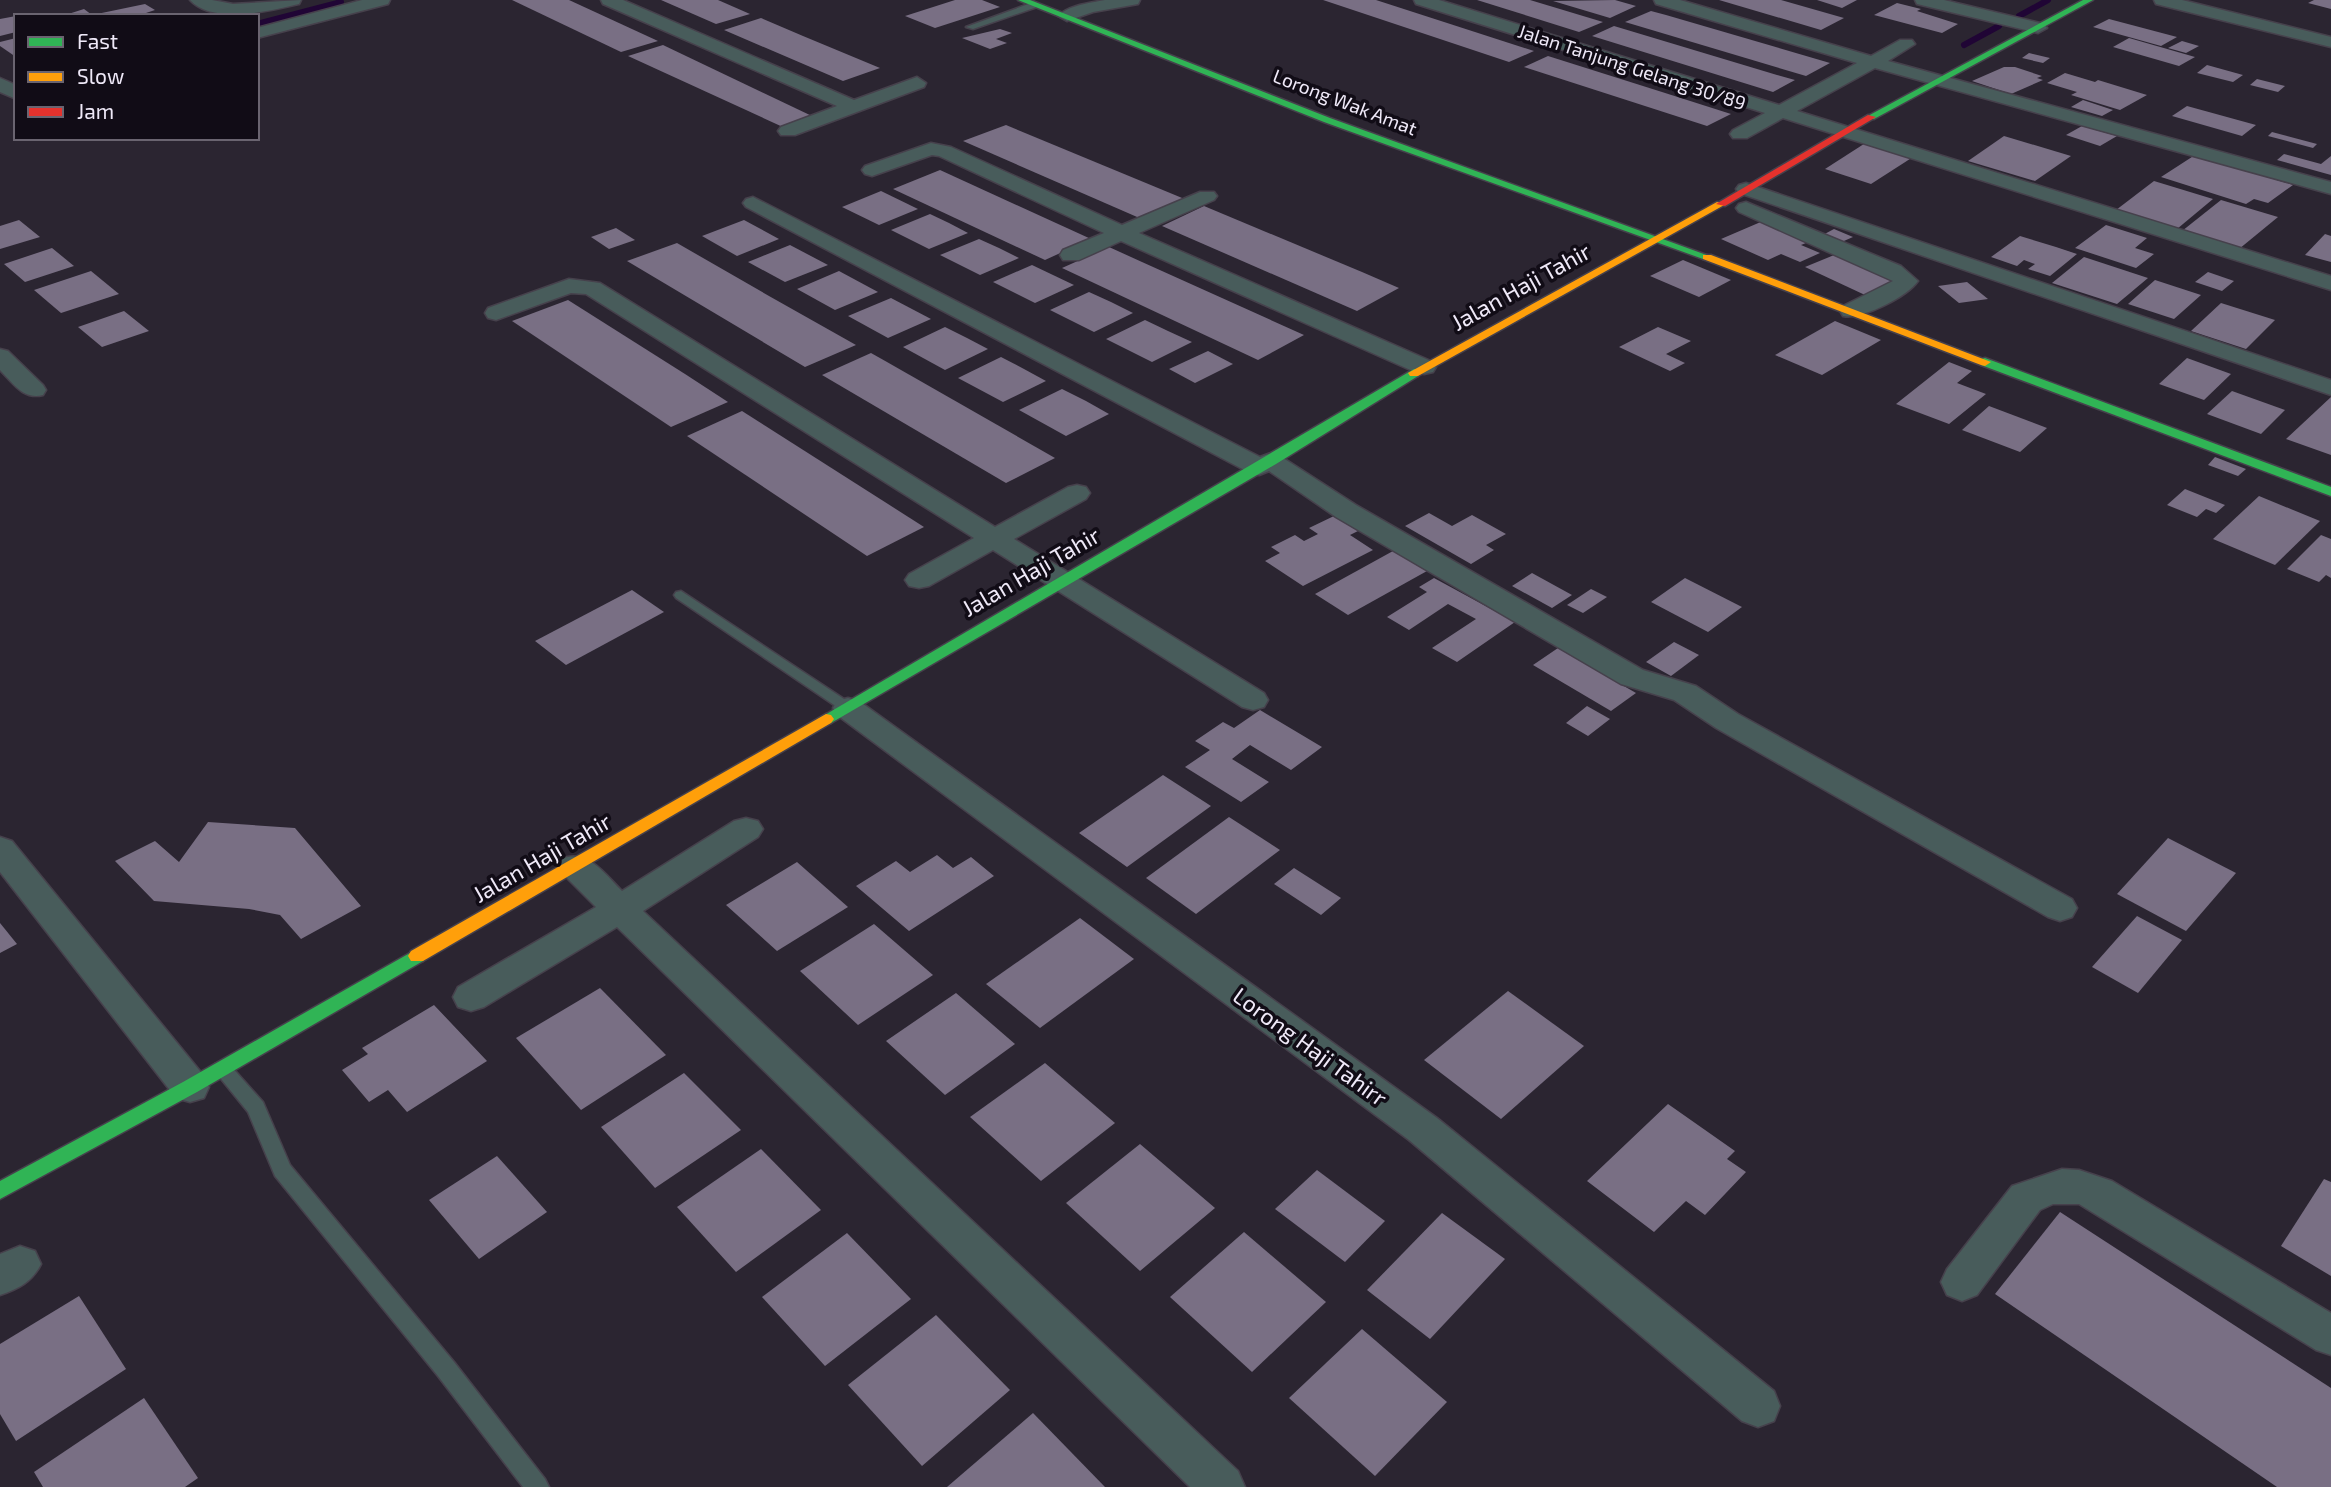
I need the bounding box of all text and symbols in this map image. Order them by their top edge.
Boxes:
legend [14,14,259,140]
street label: Jalan Tanjung Gelang 30/89 [1515,19,1749,114]
text: Fast [77,28,118,53]
text: Slow [77,63,124,88]
street label: Lorong Wak Amat [1270,64,1420,139]
text: Jam [77,98,114,123]
street label: Jalan Haji Tahir [1446,236,1595,336]
street label: Jalan Haji Tahir [957,520,1104,622]
street label: Jalan Haji Tahir [468,806,615,908]
street label: Lorong Haji Tahirr [1228,981,1393,1111]

